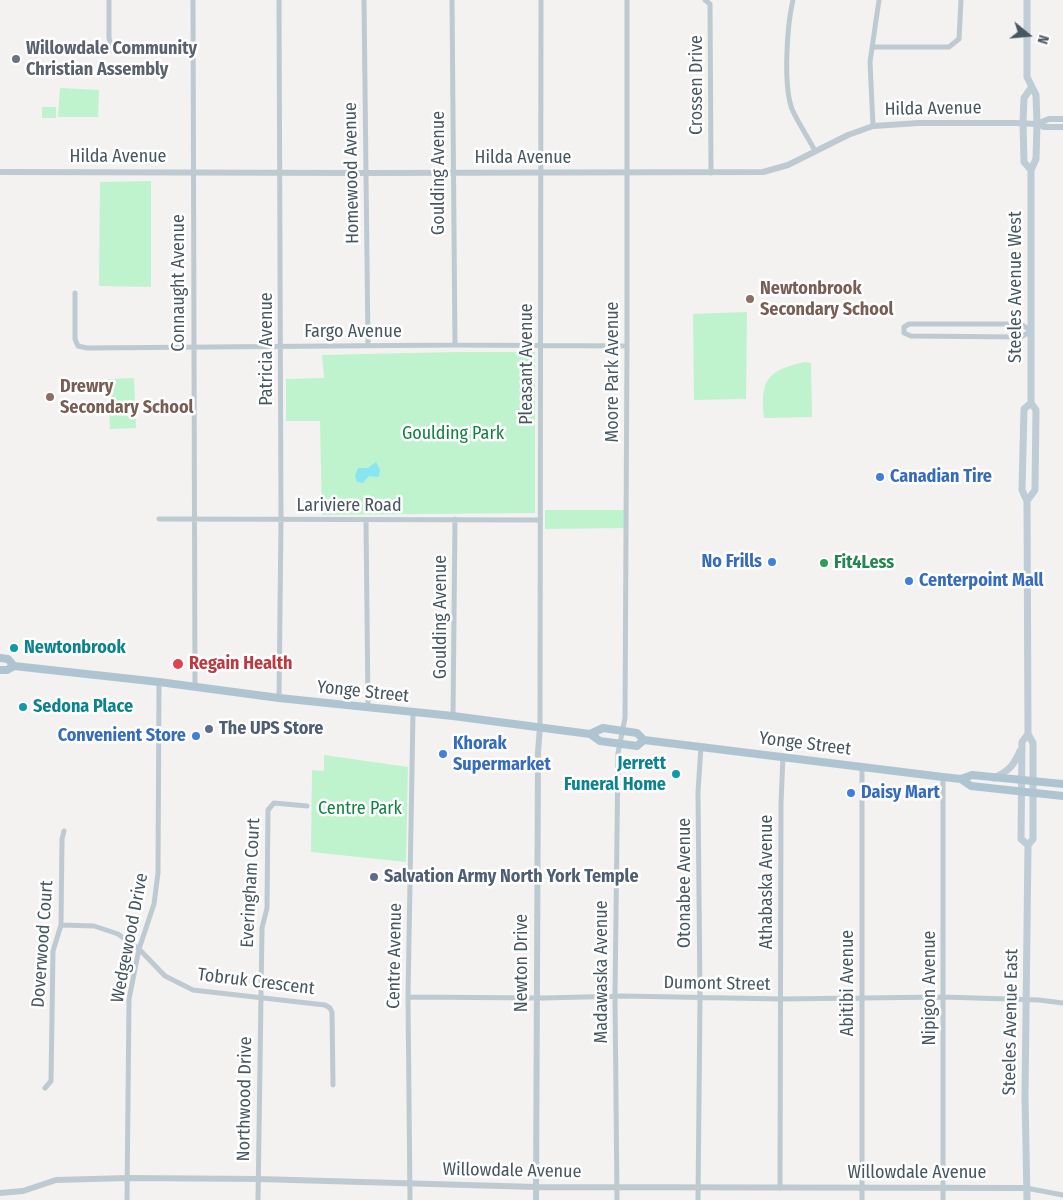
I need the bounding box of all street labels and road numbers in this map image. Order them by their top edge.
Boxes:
street label: Crossen Drive [686,35,708,135]
street label: Hilda Avenue [884,97,982,121]
street label: Homewood Avenue [340,102,364,244]
street label: Goulding Avenue [428,111,450,235]
street label: Hilda Avenue [70,146,166,168]
street label: Hilda Avenue [475,147,571,169]
street label: Steeles Avenue West [1005,211,1027,363]
street label: Connaught Avenue [168,214,190,352]
street label: Patricia Avenue [256,292,278,406]
street label: Moore Park Avenue [602,302,624,442]
street label: Pleasant Avenue [516,303,538,425]
street label: Fargo Avenue [304,321,402,343]
street label: Lariviere Road [296,495,402,517]
street label: Goulding Avenue [430,555,452,679]
street label: Yonge Street [316,676,410,708]
street label: Yonge Street [758,728,852,760]
street label: Athabaska Avenue [756,815,778,949]
street label: Everingham Court [237,818,265,948]
street label: Otonabee Avenue [674,818,696,948]
street label: Wedgewood Drive [107,871,153,1005]
street label: Doverwood Court [28,880,58,1008]
street label: Madawaska Avenue [591,900,613,1044]
street label: Centre Avenue [383,903,407,1009]
street label: Newton Drive [511,914,533,1012]
street label: Abitibi Avenue [837,930,859,1036]
street label: Nipigon Avenue [919,930,941,1046]
street label: Steeles Avenue East [999,949,1023,1095]
street label: Tobruk Crescent [196,964,316,1000]
street label: Dumont Street [663,972,771,996]
street label: Northwood Drive [233,1036,257,1162]
street label: Willowdale Avenue [442,1159,582,1183]
street label: Willowdale Avenue [848,1162,986,1184]

